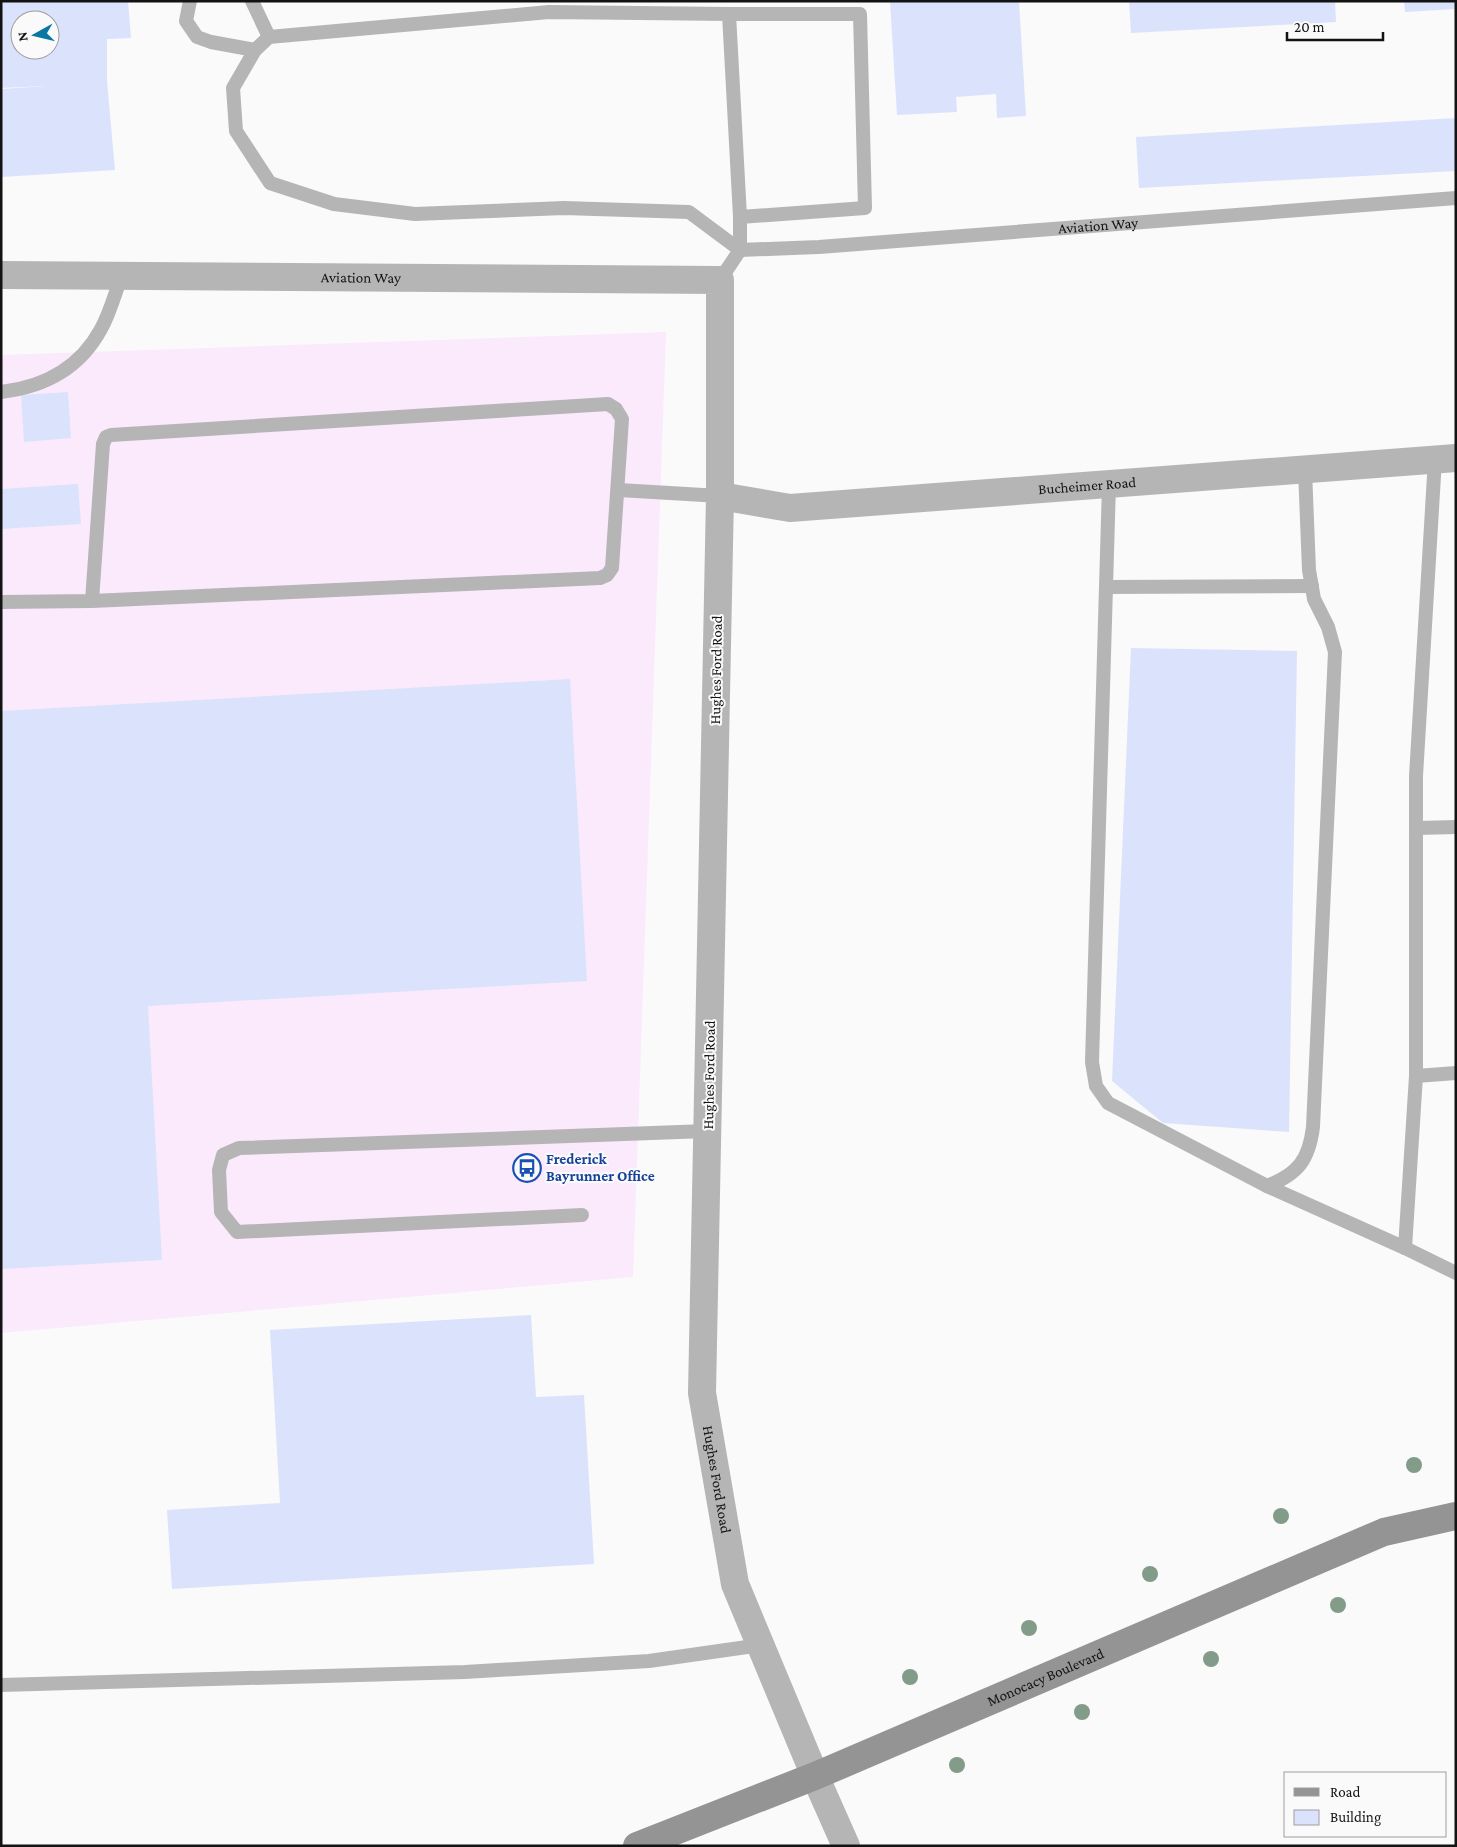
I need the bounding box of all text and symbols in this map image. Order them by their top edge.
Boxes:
north arrow [10,10,60,60]
scale bar [1287,10,1383,42]
text: 20 m [1294,19,1325,35]
text: N [13,31,31,43]
street label: Aviation Way [1058,214,1139,237]
street label: Aviation Way [321,269,401,287]
street label: Bucheimer Road [1038,474,1137,497]
street label: Hughes Ford Road [707,615,726,725]
street label: Hughes Ford Road [700,1020,719,1130]
place label: Frederick Bayrunner Office [546,1151,655,1184]
bus stop icon: Frederick Bayrunner Office [512,1153,542,1183]
street label: Hughes Ford Road [700,1424,734,1535]
street label: Monocacy Boulevard [985,1645,1106,1709]
legend [1284,1772,1447,1837]
text: Road [1330,1784,1361,1800]
text: Building [1330,1809,1381,1826]

